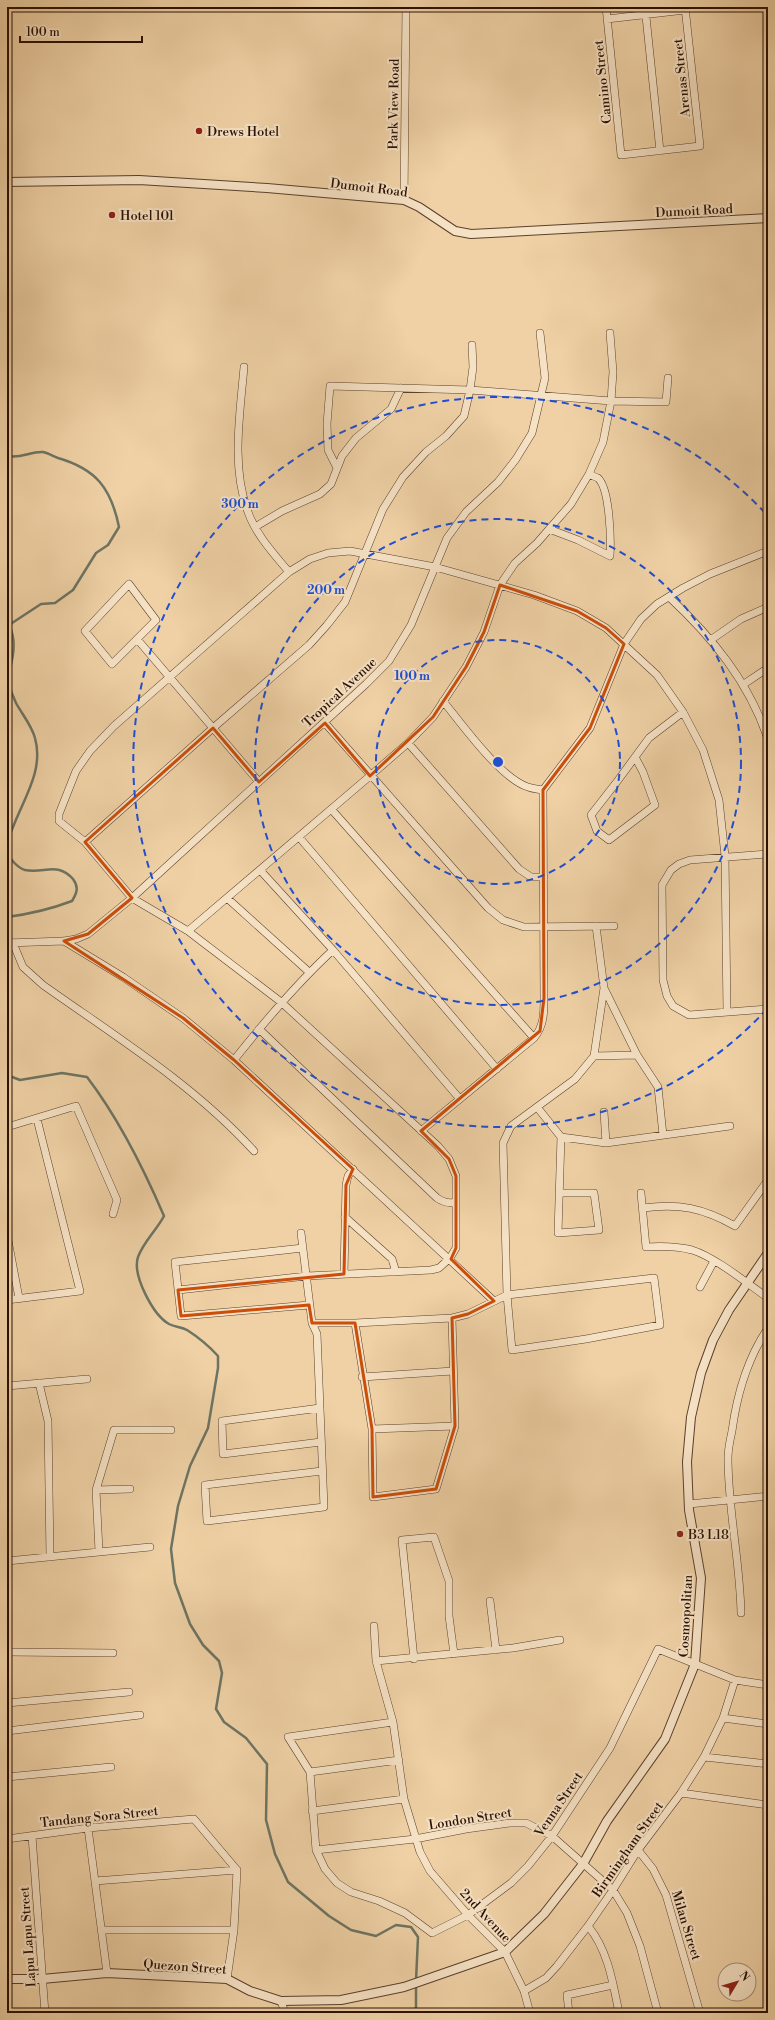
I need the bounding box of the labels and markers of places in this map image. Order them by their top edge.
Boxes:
place label: Drews Hotel [207,124,279,140]
marker: Drews Hotel [194,126,204,136]
place label: Hotel 101 [120,208,175,224]
marker: Hotel 101 [107,210,117,220]
centre of rings [491,755,505,769]
place label: B3 L18 [687,1527,729,1543]
marker: B3 L18 [675,1529,685,1539]

